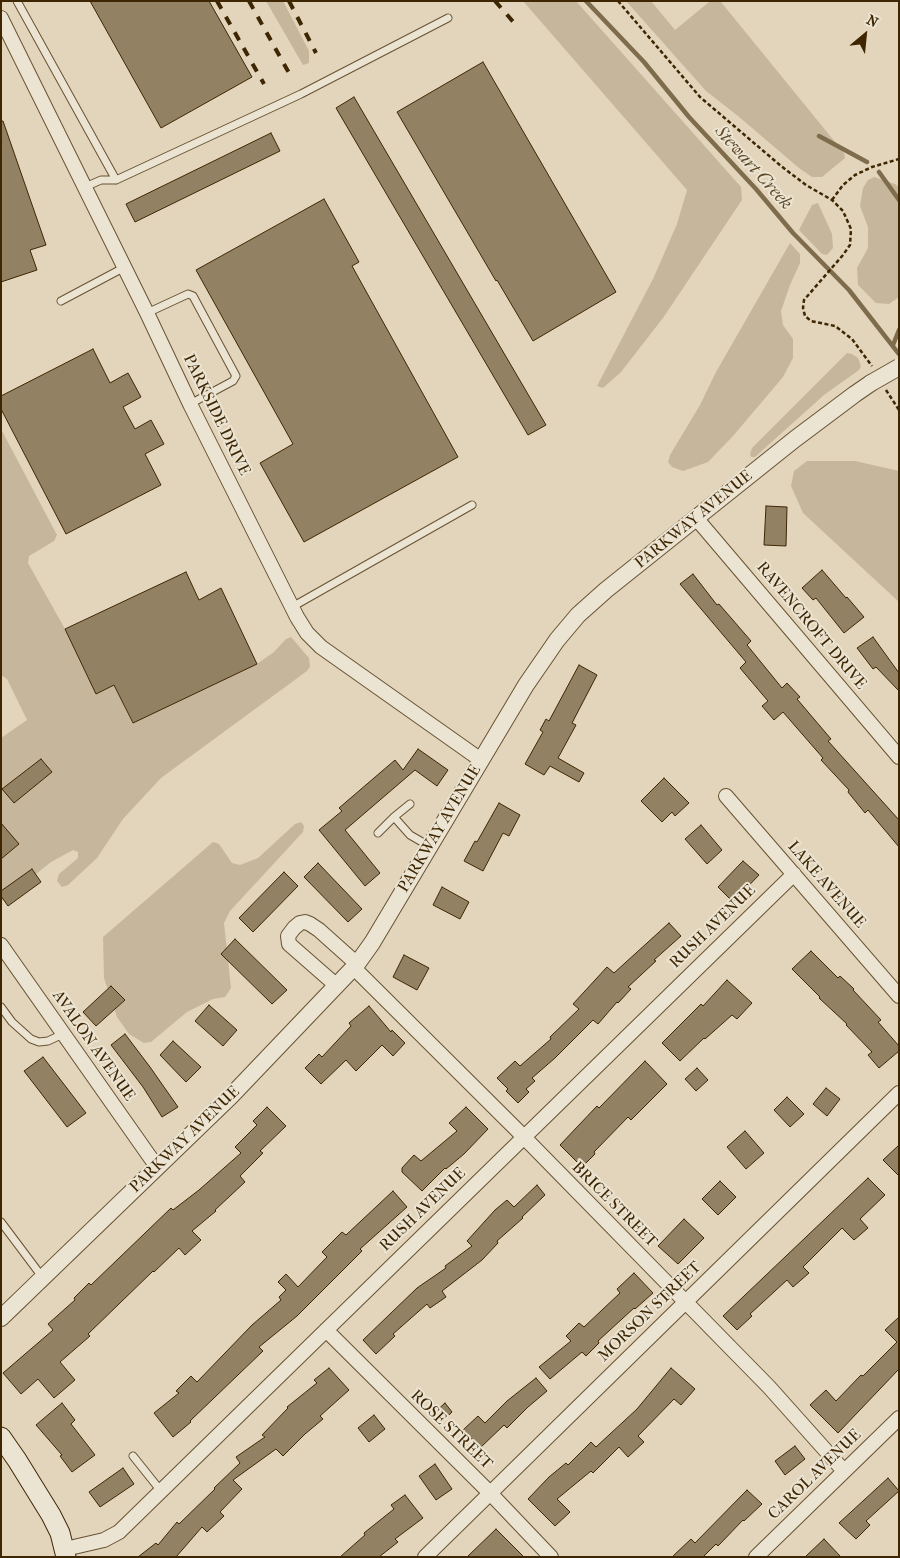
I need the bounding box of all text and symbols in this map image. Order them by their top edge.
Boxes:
north arrow [840,10,890,60]
text: N [864,11,881,31]
water label: Stewart Creek [710,121,796,215]
street label: PARKSIDE DRIVE [178,351,254,479]
street label: PARKWAY AVENUE [632,467,756,573]
street label: RAVENCROFT DRIVE [752,558,870,694]
street label: PARKWAY AVENUE [394,762,486,896]
street label: LAKE AVENUE [783,838,869,932]
street label: RUSH AVENUE [666,881,760,973]
street label: AVALON AVENUE [48,987,138,1105]
street label: PARKWAY AVENUE [126,1083,244,1197]
street label: BRICE STREET [567,1158,661,1252]
street label: RUSH AVENUE [376,1164,470,1256]
street label: MORSON STREET [594,1258,706,1366]
street label: ROSE STREET [406,1386,496,1474]
street label: CAROL AVENUE [765,1426,865,1524]

